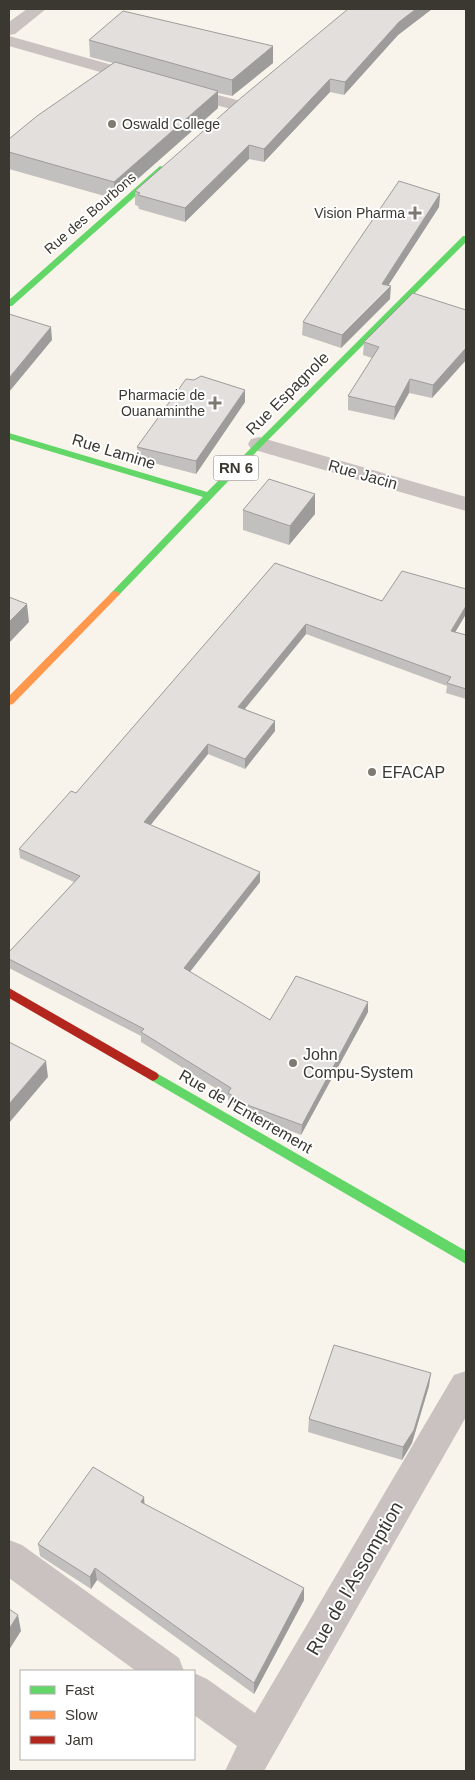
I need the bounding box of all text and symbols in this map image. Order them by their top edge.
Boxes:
place label: Oswald College [122,116,220,132]
marker: Oswald College [106,118,118,130]
street label: Rue des Bourbons [41,169,139,257]
place label: Vision Pharma [314,205,405,221]
marker: Vision Pharma [409,207,421,219]
street label: Rue Espagnole [243,349,332,438]
place label: Pharmacie de Ouanaminthe [119,387,205,419]
marker: Pharmacie de Ouanaminthe [209,397,221,409]
street label: Rue Lamine [70,431,158,472]
road number: RN 6 [214,456,258,480]
street label: Rue Jacin [326,457,399,492]
place label: EFACAP [382,764,445,781]
marker: EFACAP [366,766,378,778]
place label: John Compu-System [303,1046,413,1081]
marker: John Compu-System [287,1057,299,1069]
street label: Rue de l'Enterrement [176,1066,316,1157]
street label: Rue de l'Assomption [302,1498,407,1659]
legend [20,1670,195,1760]
text: Fast [65,1681,95,1698]
text: Slow [65,1706,98,1723]
text: Jam [65,1731,93,1748]

